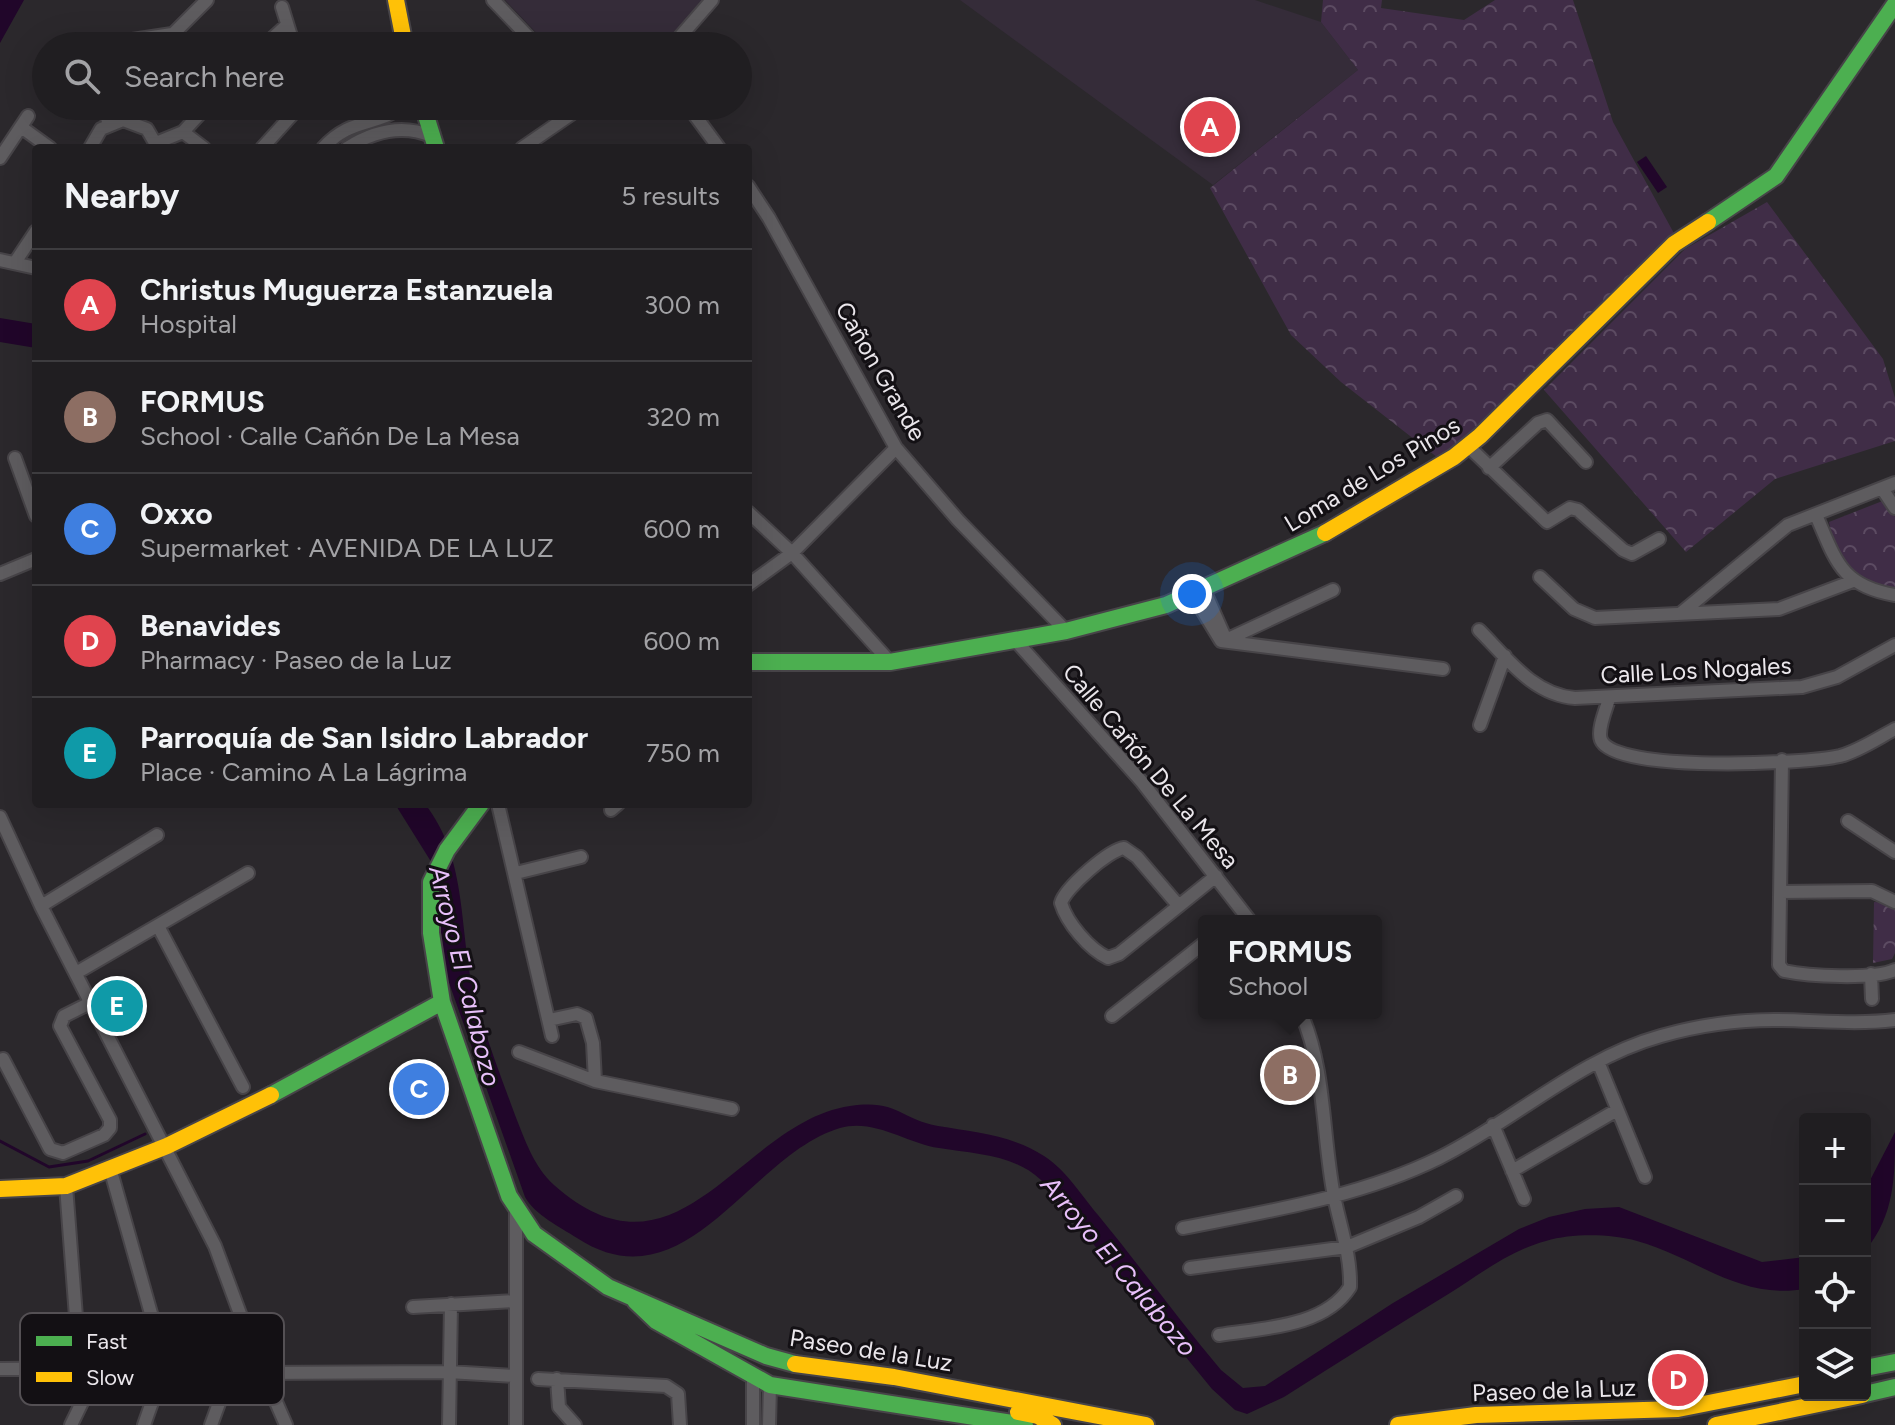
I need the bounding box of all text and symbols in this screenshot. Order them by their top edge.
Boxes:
search box [32,32,752,120]
icon: search [60,54,104,98]
text: Search here [124,58,284,95]
pin: A [1184,97,1236,157]
text: Nearby [64,176,179,217]
text: 5 results [621,180,720,212]
text: Christus Muguerza Estanzuela [140,271,553,308]
text: A [81,289,99,321]
text: 300 m [644,289,720,321]
street label: Cañon Grande [830,296,932,446]
text: Hospital [140,308,237,340]
text: FORMUS [140,383,265,420]
text: B [82,401,98,433]
text: 320 m [646,401,720,433]
street label: Loma de Los Pinos [1279,410,1465,538]
text: School · Calle Cañón De La Mesa [140,420,520,452]
text: Oxxo [140,495,213,532]
text: C [81,513,99,545]
text: 600 m [643,513,720,545]
text: Supermarket · AVENIDA DE LA LUZ [140,532,554,564]
your location [1172,574,1212,614]
text: Benavides [140,607,281,644]
text: D [81,625,99,657]
text: 600 m [643,625,720,657]
text: Pharmacy · Paseo de la Luz [140,644,452,676]
street label: Calle Los Nogales [1600,651,1792,689]
street label: Calle Cañón De La Mesa [1057,658,1245,874]
text: Parroquía de San Isidro Labrador [140,719,588,756]
text: E [82,737,98,769]
text: 750 m [646,737,720,769]
text: Place · Camino A La Lágrima [140,756,467,788]
water label: Arroyo El Calabozo [422,862,508,1089]
popup [1198,915,1382,1019]
text: FORMUS [1228,933,1352,970]
text: School [1228,970,1308,1002]
pin: E [91,976,143,1036]
pin: B [1264,1045,1316,1105]
pin: C [393,1059,445,1119]
map controls [1799,1113,1871,1401]
button: + [1799,1113,1871,1185]
water label: Arroyo El Calabozo [1033,1168,1204,1363]
button: − [1799,1185,1871,1257]
button: locate [1799,1257,1871,1329]
legend [20,1313,284,1405]
street label: Paseo de la Luz [788,1323,954,1377]
text: Fast [86,1328,128,1355]
button: layers [1799,1329,1871,1401]
pin: D [1652,1350,1704,1410]
text: Slow [86,1364,135,1391]
street label: Paseo de la Luz [1471,1373,1637,1407]

